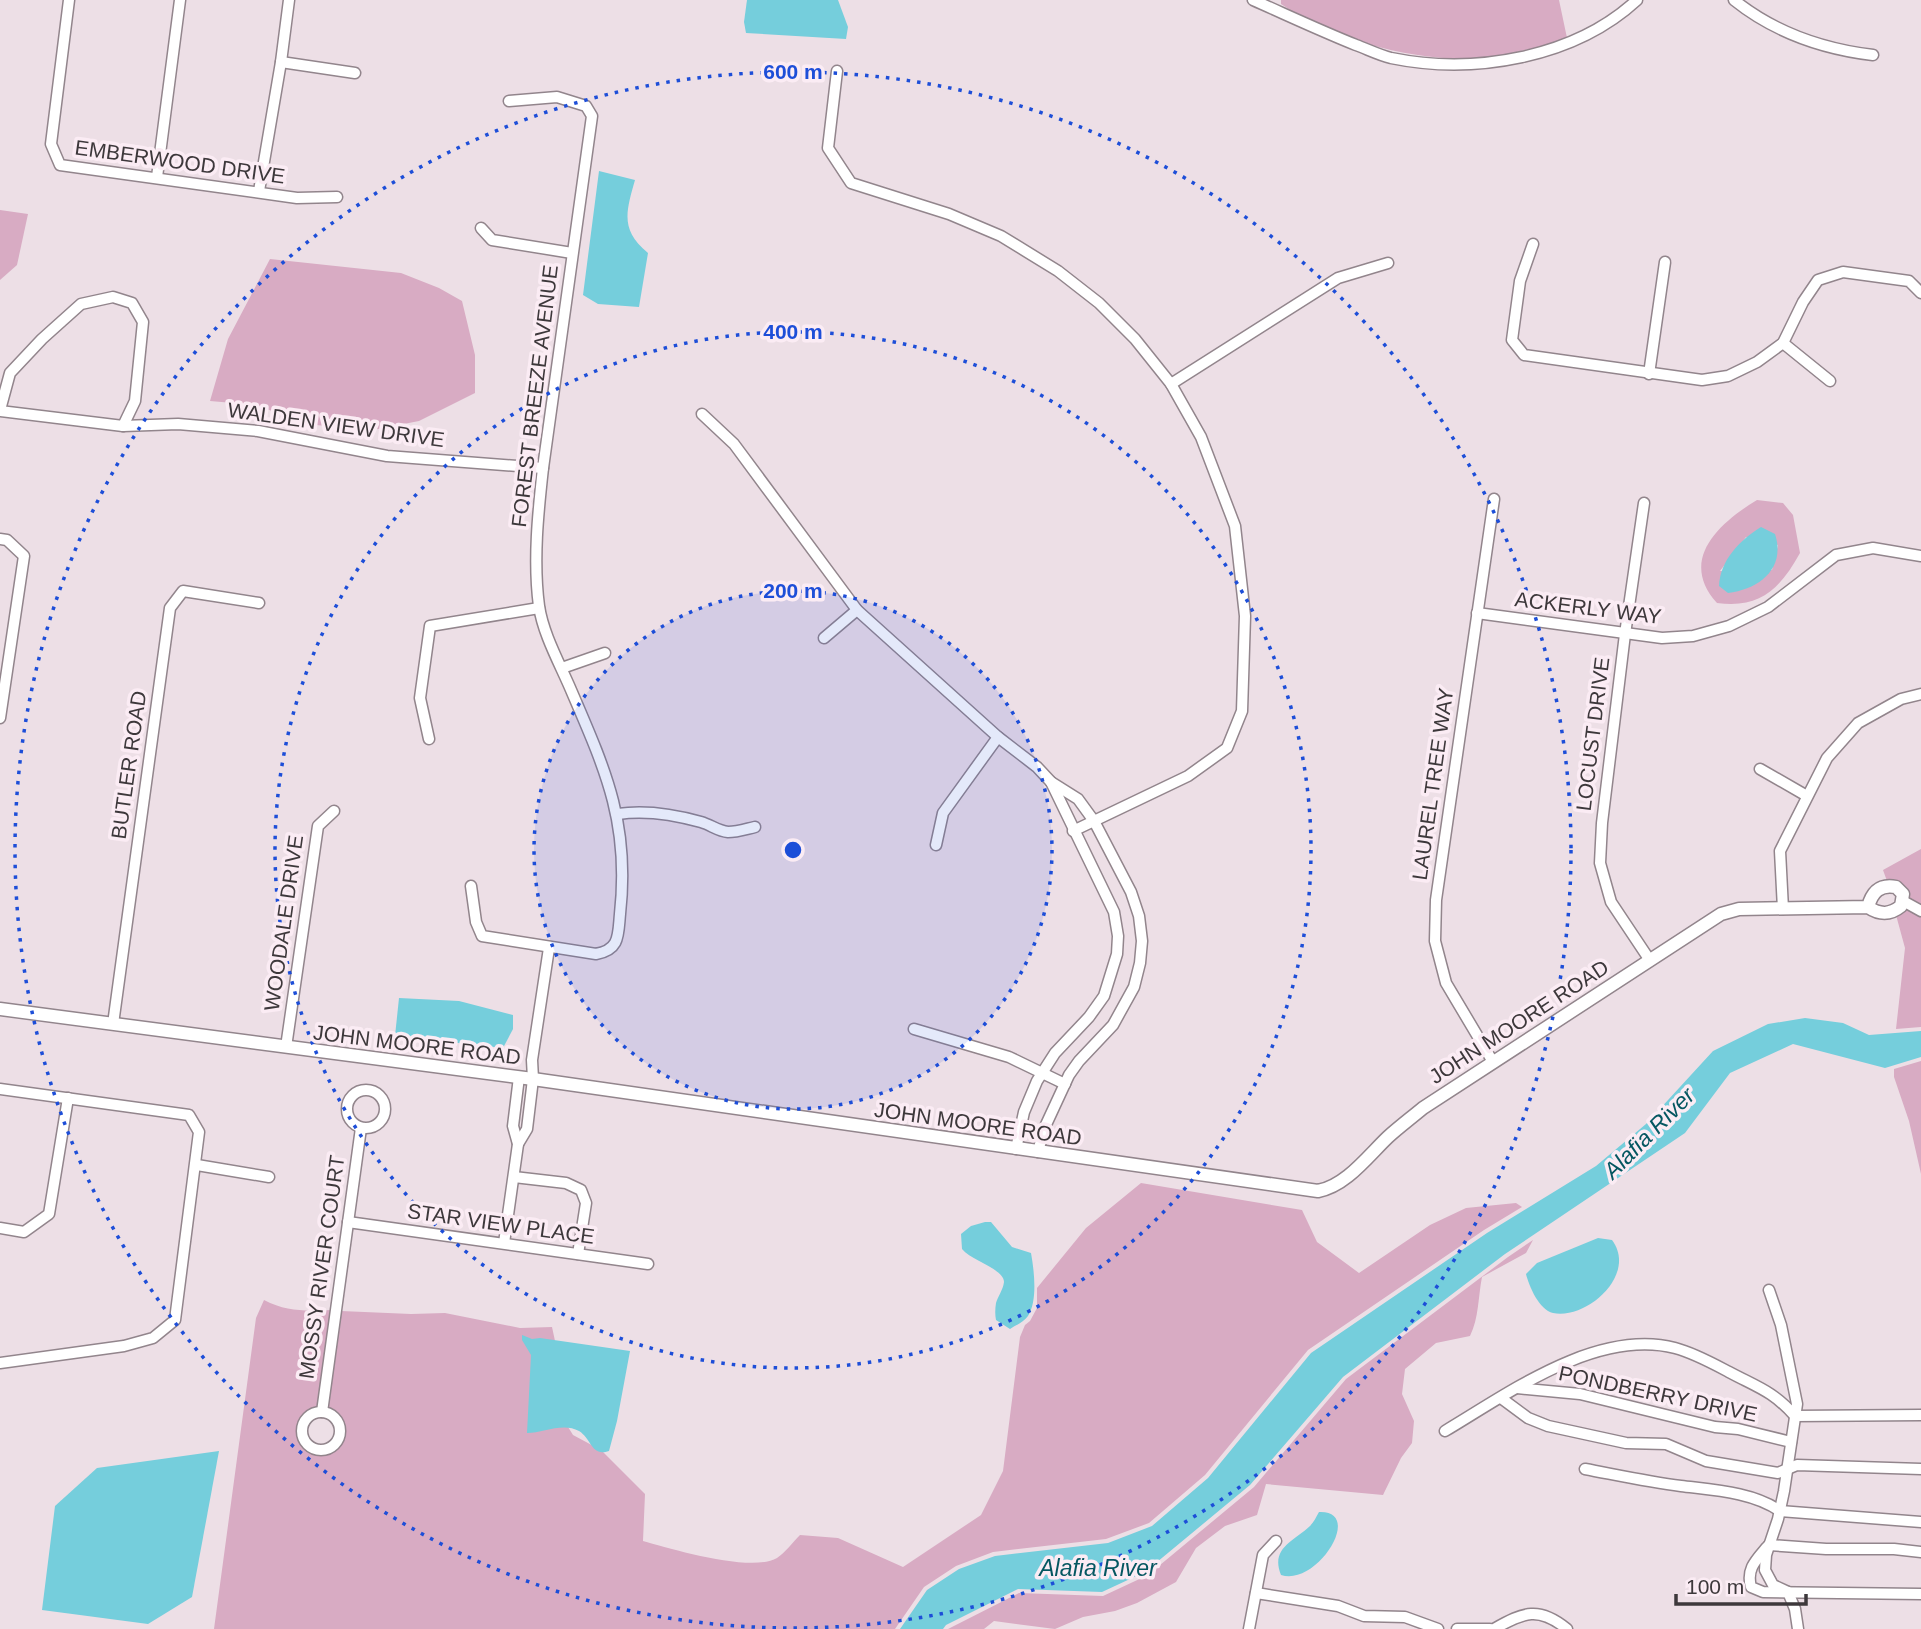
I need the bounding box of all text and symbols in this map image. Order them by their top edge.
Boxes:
text: 600 m [763,60,823,83]
street label: EMBERWOOD DRIVE [74,135,287,188]
street label: FOREST BREEZE AVENUE [507,263,562,528]
text: 400 m [763,320,823,343]
street label: WALDEN VIEW DRIVE [226,398,446,451]
text: 200 m [763,579,823,602]
street label: ACKERLY WAY [1513,587,1663,628]
street label: LOCUST DRIVE [1572,656,1613,812]
street label: LAUREL TREE WAY [1408,686,1457,881]
street label: BUTLER ROAD [107,689,150,840]
street label: WOODALE DRIVE [260,834,307,1012]
centre of rings [781,838,805,862]
street label: JOHN MOORE ROAD [1425,955,1613,1088]
street label: JOHN MOORE ROAD [312,1020,522,1069]
water label: Alafia River [1597,1081,1701,1185]
street label: JOHN MOORE ROAD [873,1098,1083,1149]
street label: MOSSY RIVER COURT [294,1153,349,1380]
street label: STAR VIEW PLACE [406,1199,596,1248]
street label: PONDBERRY DRIVE [1557,1361,1759,1426]
water label: Alafia River [1037,1555,1158,1581]
scale bar [1676,1562,1806,1606]
text: 100 m [1686,1575,1744,1598]

